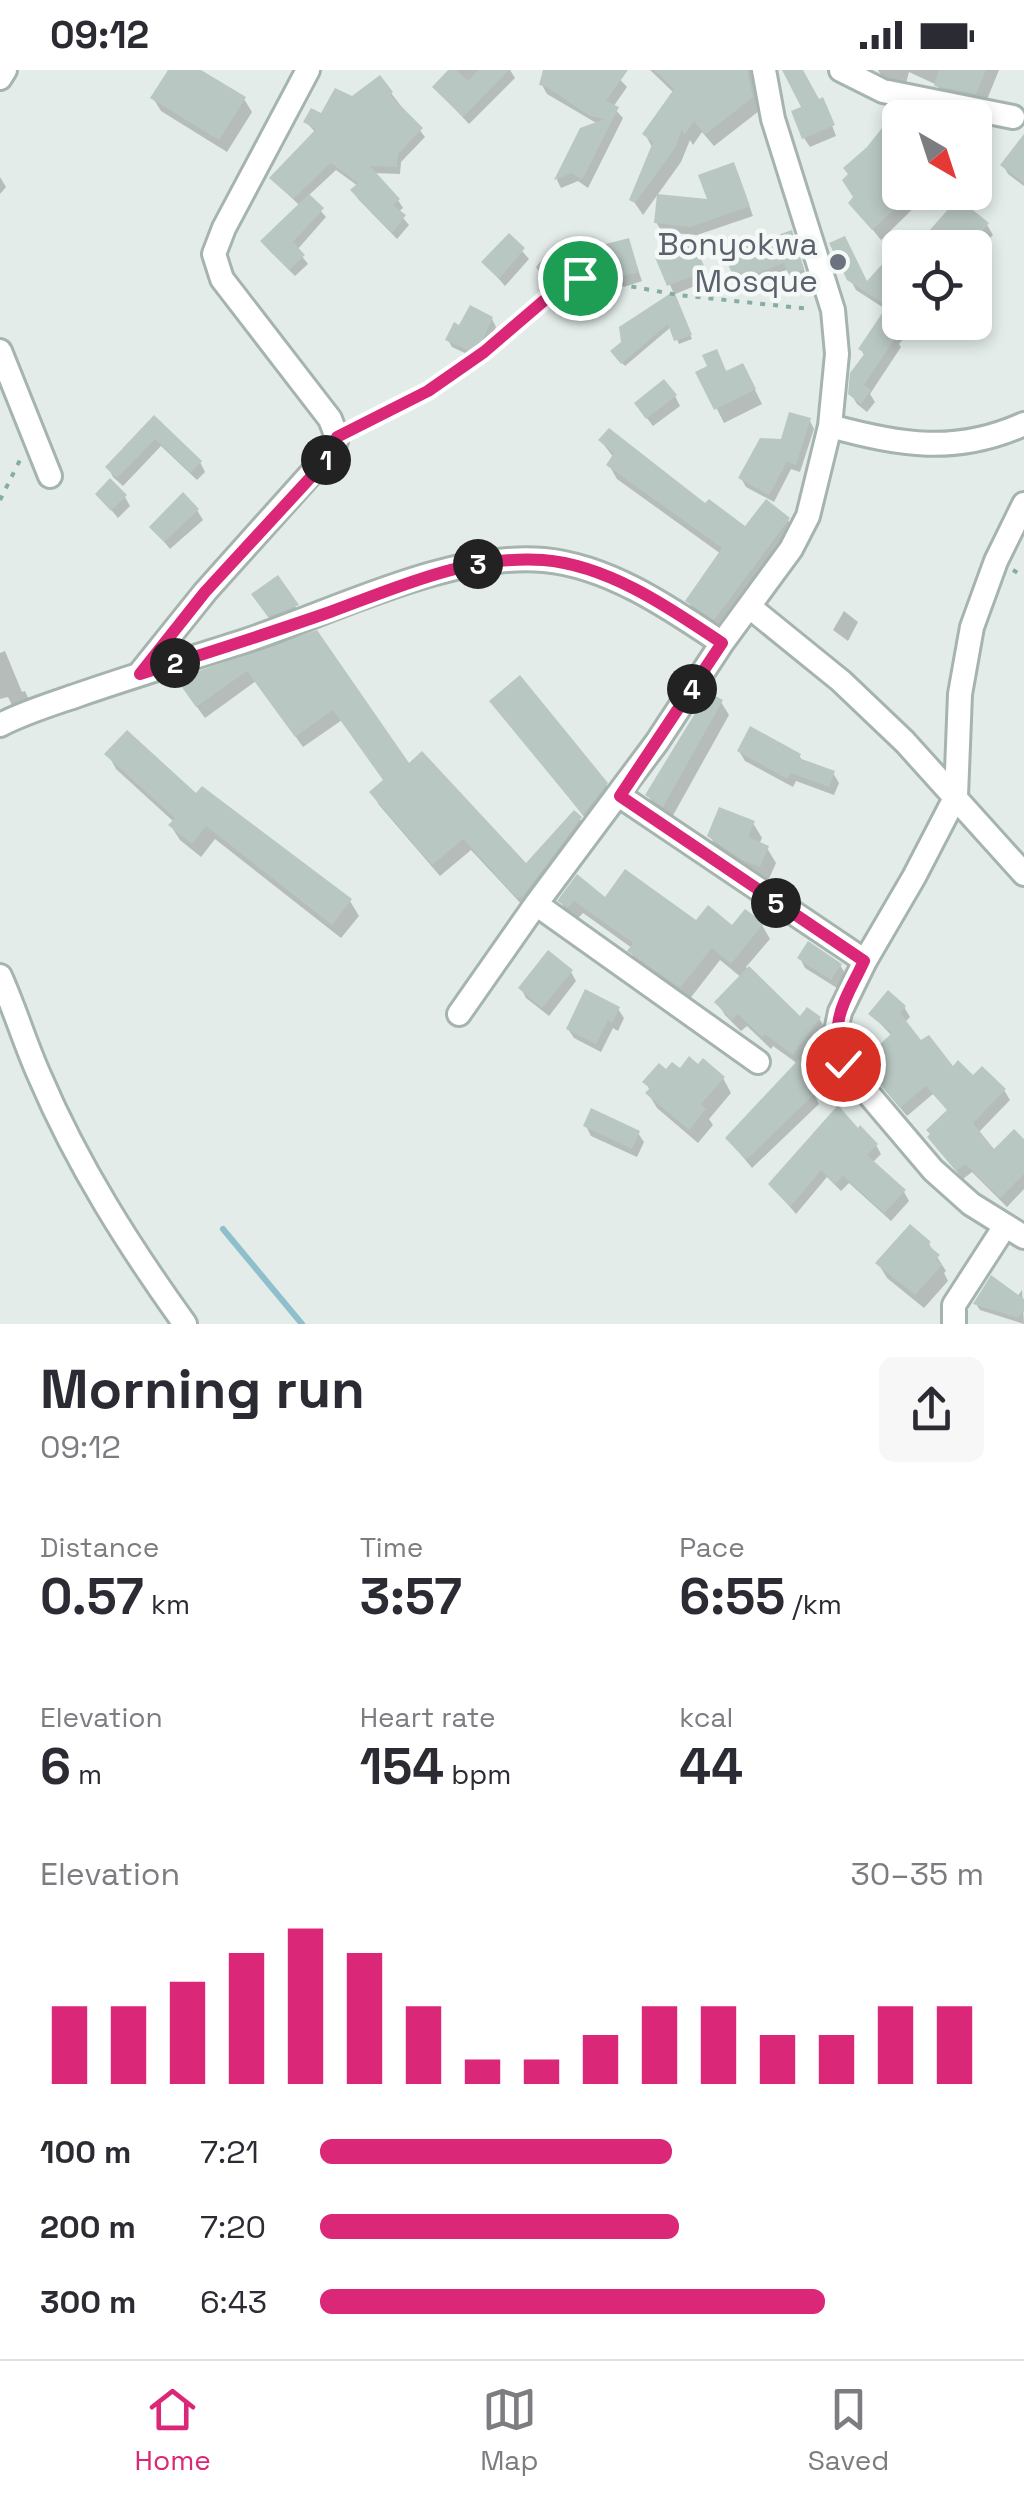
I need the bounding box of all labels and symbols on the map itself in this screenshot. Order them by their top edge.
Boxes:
north arrow [882,100,992,210]
place label: Bonyokwa Mosque [657,224,818,301]
pin [538,236,623,321]
marker: Bonyokwa Mosque [827,251,849,273]
pin: 1 [301,435,351,485]
pin: 3 [453,539,503,589]
pin: 2 [150,638,200,688]
pin: 4 [667,664,717,714]
pin: 5 [751,878,801,928]
pin [801,1022,886,1107]

